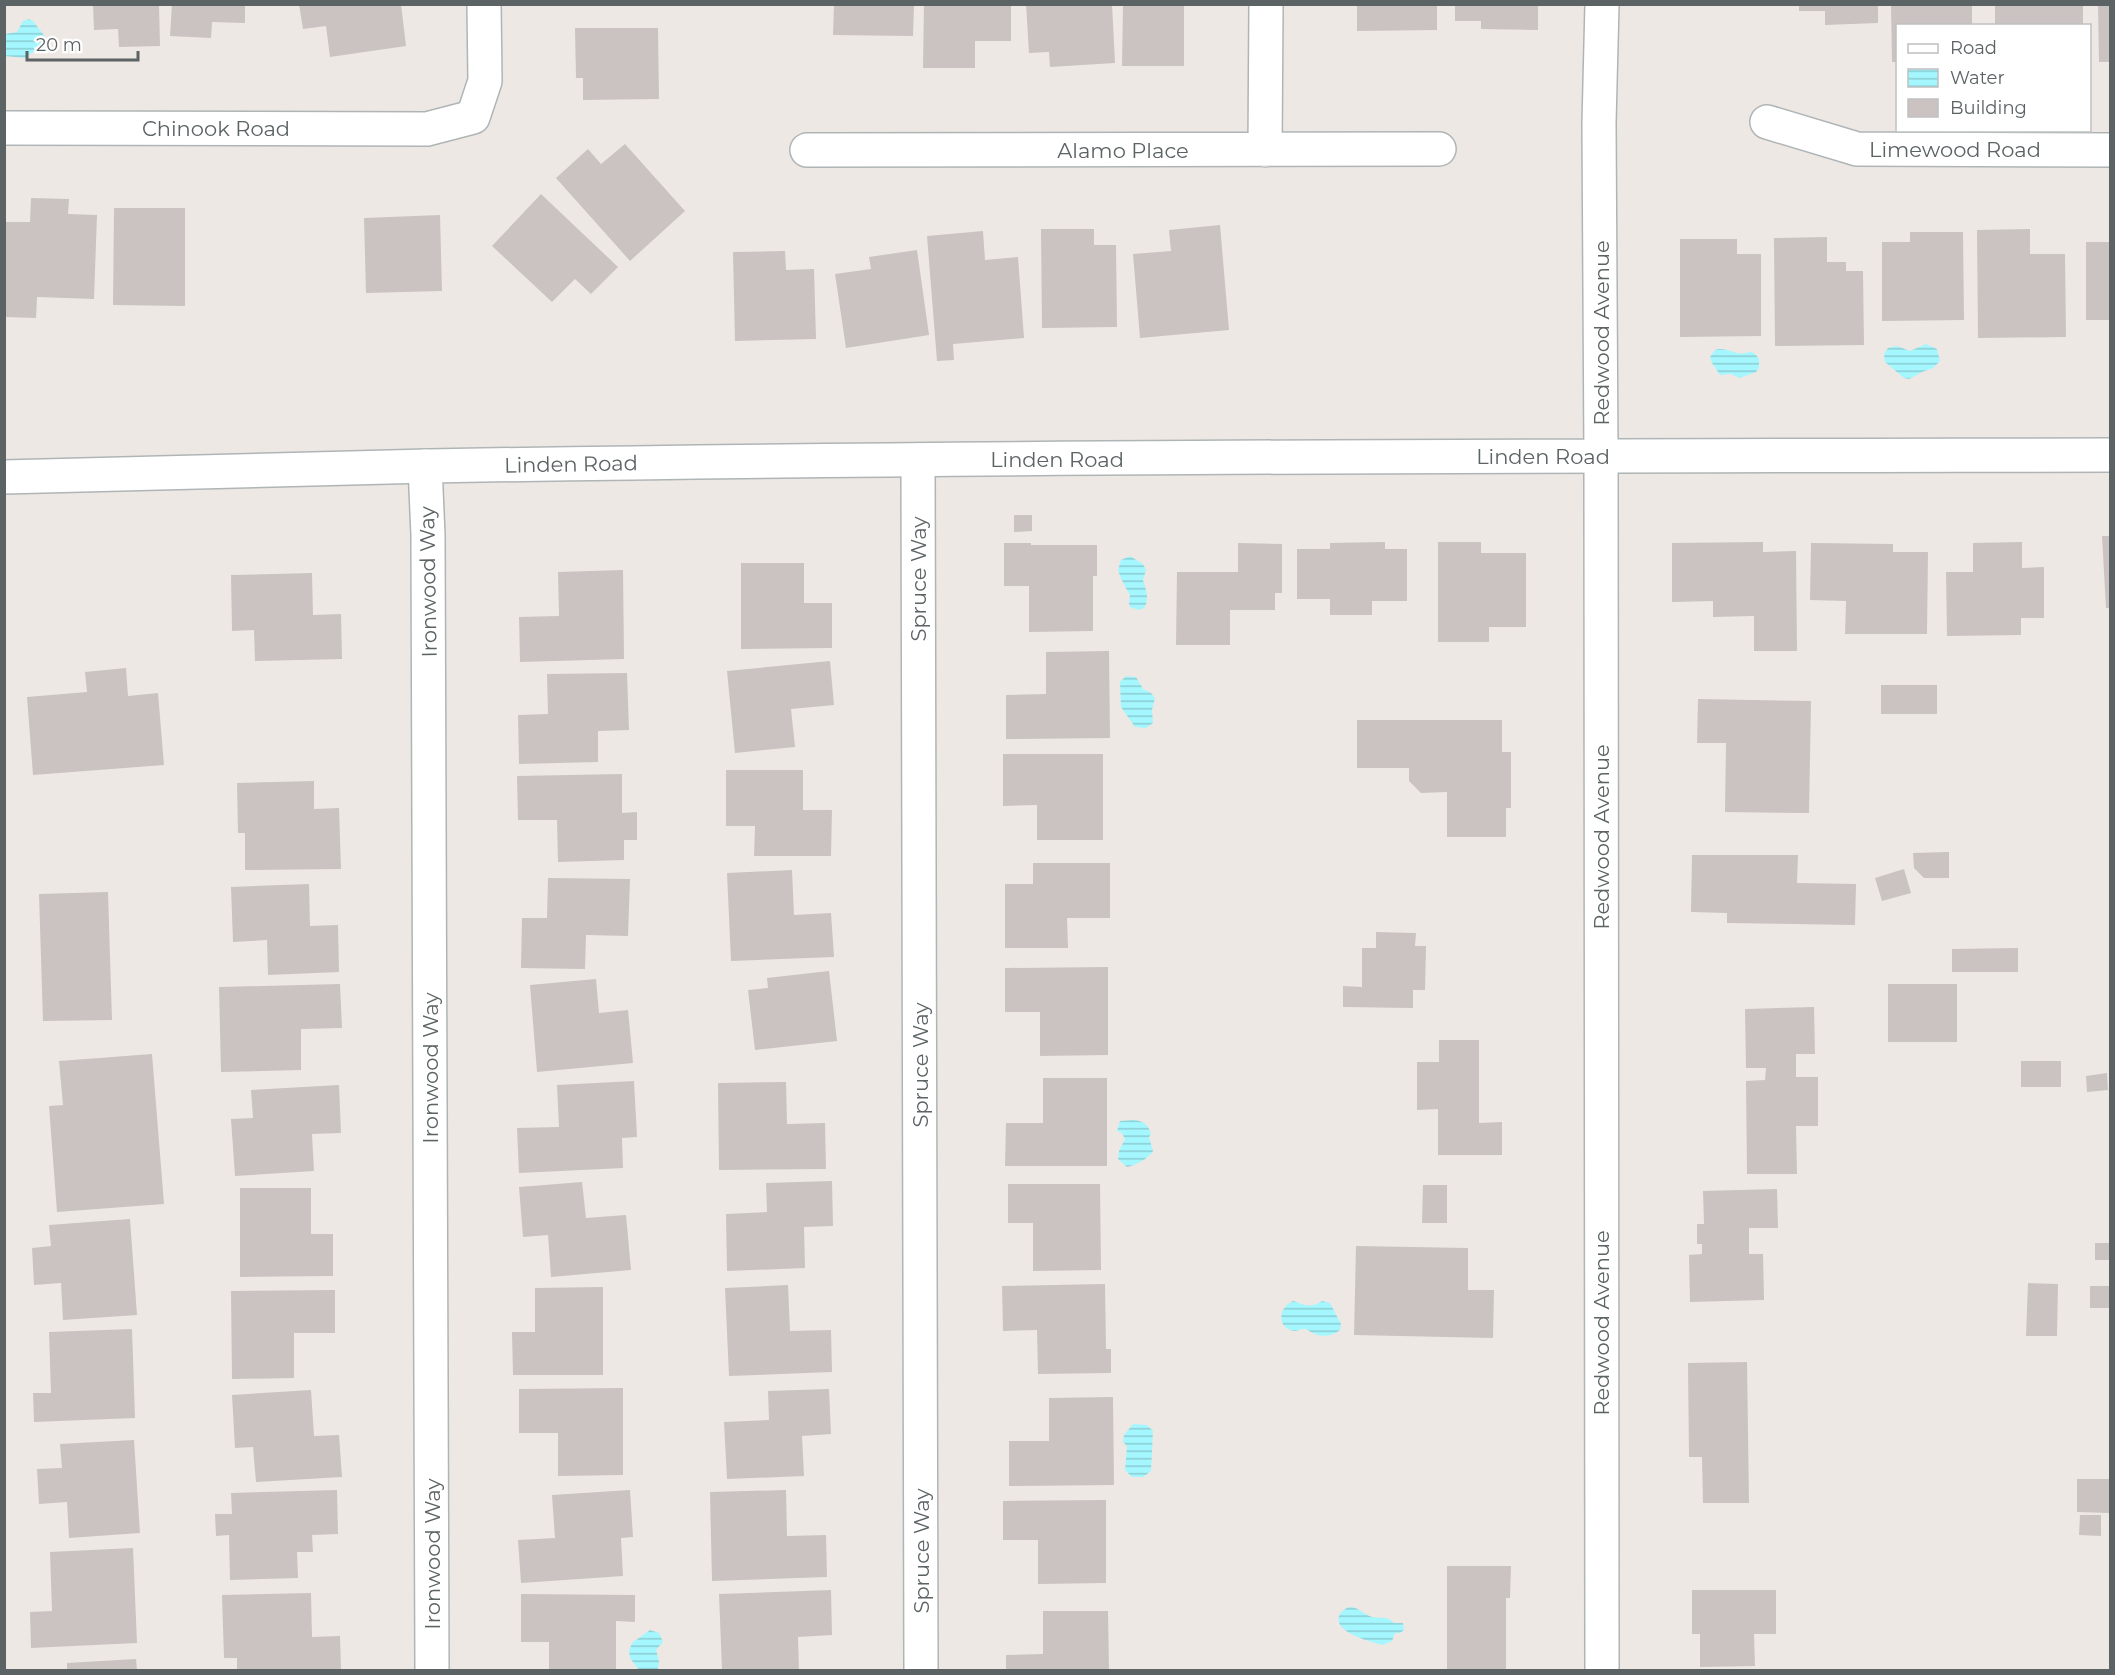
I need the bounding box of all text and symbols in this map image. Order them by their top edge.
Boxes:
scale bar [27,24,138,62]
legend [1896,24,2091,132]
text: 20 m [36,34,82,56]
text: Road [1950,37,1997,59]
text: Water [1950,67,2005,89]
text: Building [1950,97,2027,119]
street label: Chinook Road [142,116,290,141]
street label: Limewood Road [1869,137,2041,162]
street label: Alamo Place [1057,138,1189,163]
street label: Redwood Avenue [1589,240,1614,426]
street label: Linden Road [1476,444,1610,469]
street label: Linden Road [990,447,1124,472]
street label: Linden Road [504,450,638,478]
street label: Ironwood Way [414,505,442,658]
street label: Spruce Way [906,516,931,642]
street label: Redwood Avenue [1589,744,1614,930]
street label: Ironwood Way [418,992,443,1144]
street label: Spruce Way [908,1002,933,1128]
street label: Redwood Avenue [1589,1230,1614,1416]
street label: Ironwood Way [420,1478,445,1630]
street label: Spruce Way [909,1488,934,1614]

